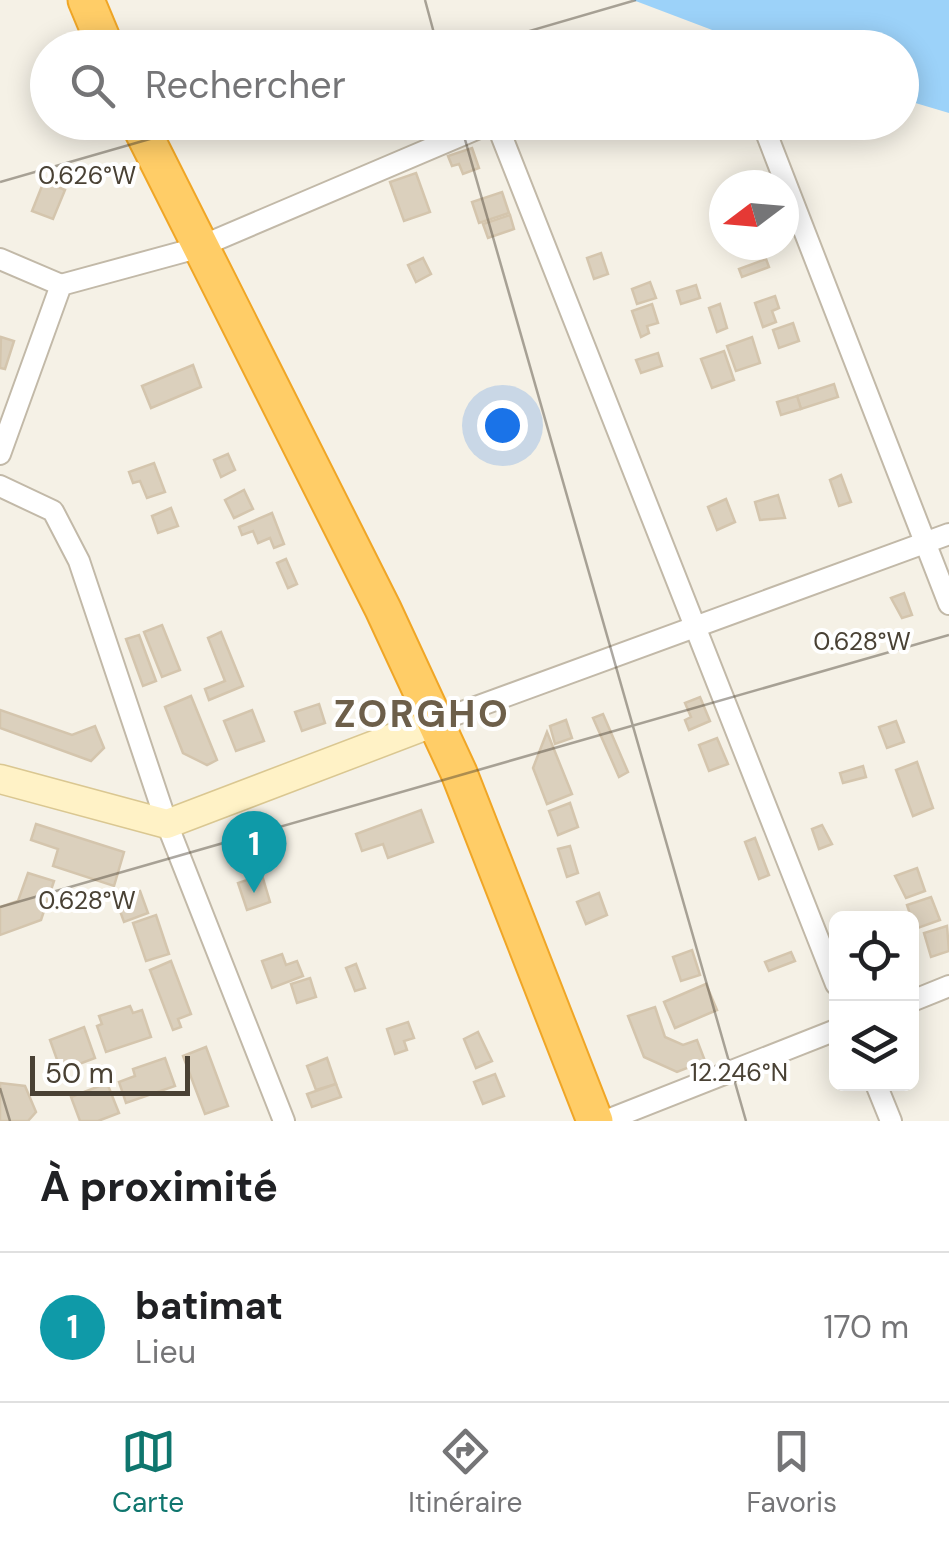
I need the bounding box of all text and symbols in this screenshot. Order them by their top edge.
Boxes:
search box [30,30,919,140]
icon: search [65,58,120,113]
text: Rechercher [145,60,346,110]
text: 0.626°W [38,159,136,192]
north arrow [709,170,799,260]
your location [477,400,528,451]
text: 0.628°W [813,625,911,658]
district label: ZORGHO [334,689,510,739]
pin: 1 [222,810,286,893]
text: 0.628°W [38,884,136,917]
map controls [829,911,919,1091]
button: locate [829,911,919,1001]
button: layers [829,1001,919,1091]
scale bar [30,1051,190,1096]
text: 50 m [45,1055,114,1092]
text: 12.246°N [690,1056,788,1089]
text: À proximité [40,1159,278,1214]
text: batimat [135,1281,283,1331]
text: 1 [67,1306,78,1348]
text: 170 m [823,1306,909,1348]
text: Lieu [135,1331,196,1373]
tab: Carte [112,1424,184,1521]
tab: Itinéraire [408,1424,522,1521]
tab: Favoris [746,1424,837,1521]

